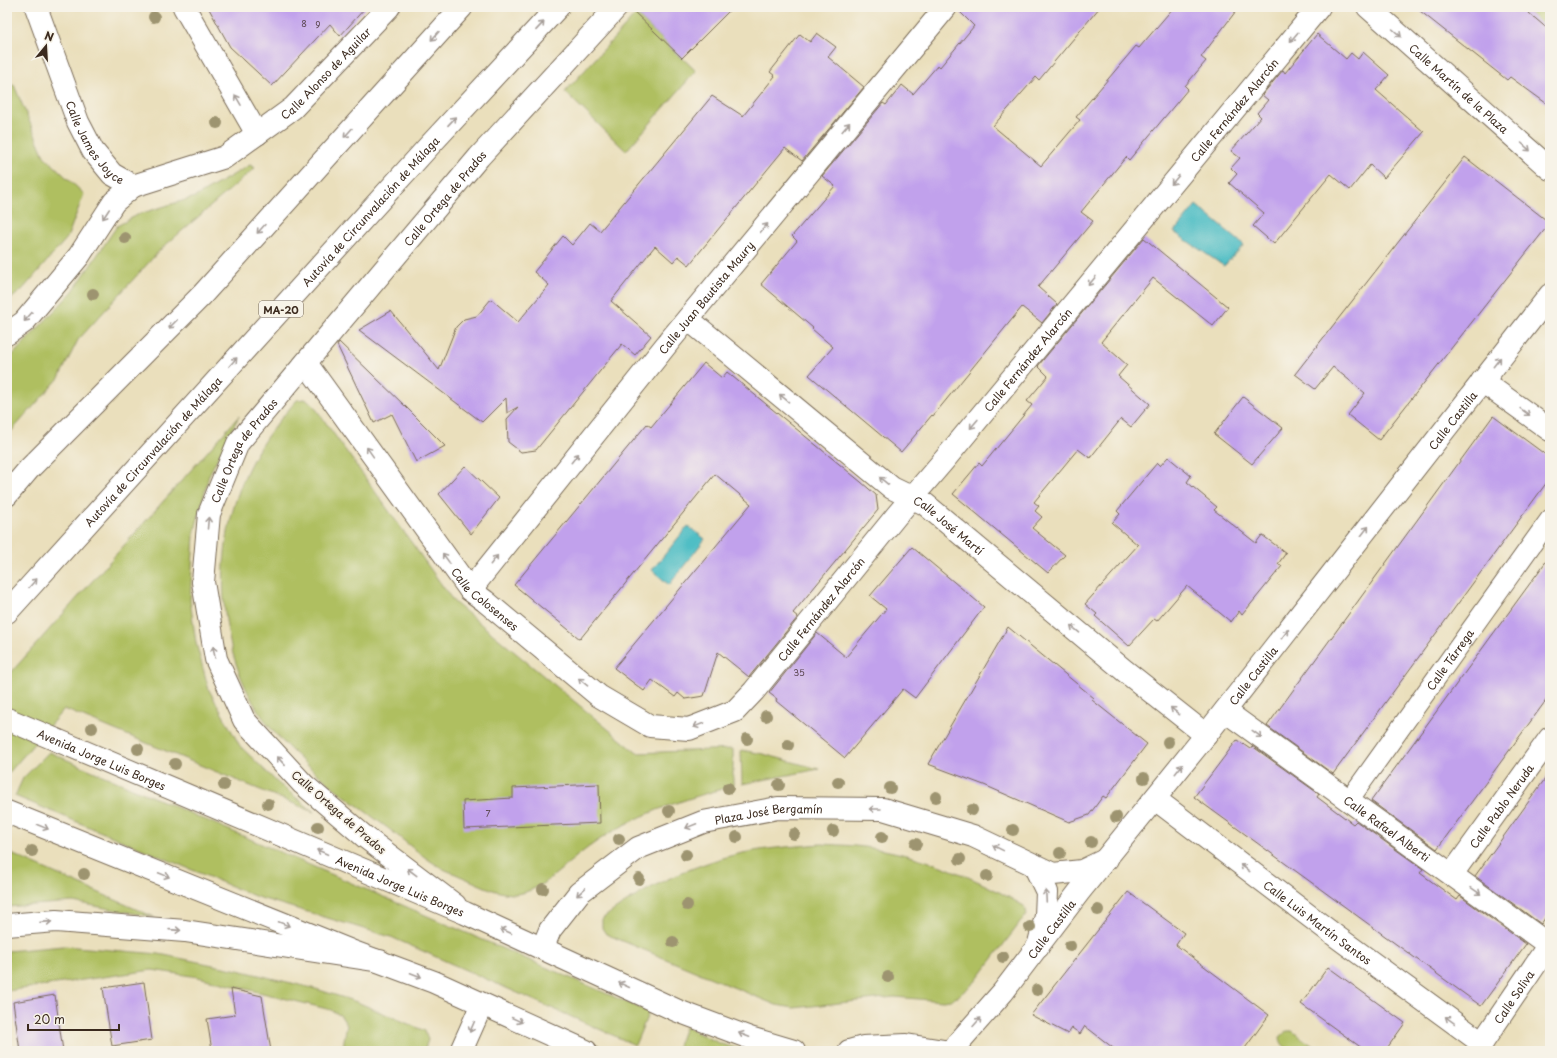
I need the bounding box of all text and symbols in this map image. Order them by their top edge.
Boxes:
house number: 8 [301,16,307,30]
house number: 9 [315,17,321,31]
one-way arrow [536,20,545,31]
street label: Calle Alonso de Aguilar [277,23,374,123]
north arrow [26,26,66,66]
text: N [42,27,56,46]
one-way arrow [1392,28,1402,38]
one-way arrow [431,31,440,41]
one-way arrow [1289,32,1298,42]
street label: Calle Martín de la Plaza [1406,39,1513,137]
street label: Calle Fernández Alarcón [1186,54,1282,165]
one-way arrow [233,94,241,106]
street label: Calle James Joyce [62,98,128,188]
one-way arrow [447,116,457,126]
one-way arrow [842,122,851,133]
one-way arrow [344,127,353,138]
street label: Autovía de Circunvalación de Málaga [298,132,443,290]
one-way arrow [1520,142,1530,151]
street label: Calle Ortega de Prados [399,146,490,250]
one-way arrow [1171,175,1180,186]
one-way arrow [102,208,110,220]
one-way arrow [759,222,768,233]
one-way arrow [257,224,266,234]
street label: Calle Juan Bautista Maury [654,237,758,357]
one-way arrow [1088,275,1097,286]
road number: MA-20 [259,301,303,317]
street label: Calle Fernández Alarcón [979,304,1075,415]
one-way arrow [23,312,32,322]
one-way arrow [168,319,178,329]
one-way arrow [1492,357,1501,368]
one-way arrow [228,358,237,368]
street label: Autovía de Circunvalación de Málaga [80,372,225,530]
street label: Calle Castilla [1424,387,1481,453]
street label: Calle Ortega de Prados [206,394,281,505]
one-way arrow [779,394,789,403]
one-way arrow [1519,408,1530,416]
one-way arrow [969,419,978,429]
one-way arrow [366,447,374,458]
one-way arrow [571,453,579,464]
one-way arrow [879,477,890,486]
street label: Calle José Martí [911,491,988,559]
one-way arrow [205,517,212,530]
one-way arrow [1361,525,1369,536]
one-way arrow [442,553,450,564]
street label: Calle Fernández Alarcón [773,553,868,665]
one-way arrow [489,554,498,565]
street label: Calle Colosenses [448,564,523,634]
one-way arrow [28,579,37,589]
one-way arrow [1069,624,1080,633]
street label: Calle Tárrega [1422,625,1478,693]
one-way arrow [1281,628,1290,639]
street label: Calle Castilla [1224,642,1281,708]
one-way arrow [210,646,218,659]
house number: 35 [793,665,805,679]
one-way arrow [577,678,588,687]
one-way arrow [1170,707,1181,715]
one-way arrow [693,722,705,730]
street label: Avenida Jorge Luis Borges [35,724,169,794]
one-way arrow [1251,730,1262,738]
one-way arrow [276,756,286,766]
street label: Calle Pablo Neruda [1465,760,1538,852]
one-way arrow [1175,763,1183,774]
street label: Calle Ortega de Prados [288,766,390,858]
street label: Calle Rafael Alberti [1340,791,1434,865]
street label: Plaza José Bergamín [713,799,823,828]
one-way arrow [869,805,882,813]
house number: 7 [485,806,491,820]
one-way arrow [686,823,698,831]
one-way arrow [37,824,49,831]
one-way arrow [993,844,1005,851]
one-way arrow [316,848,328,856]
street label: Avenida Jorge Luis Borges [333,851,467,920]
one-way arrow [1239,863,1250,872]
one-way arrow [406,868,417,876]
one-way arrow [157,872,169,880]
street label: Calle Luis Martín Santos [1260,876,1375,968]
one-way arrow [576,887,586,896]
one-way arrow [1470,887,1481,895]
one-way arrow [1043,890,1050,903]
street label: Calle Castilla [1023,895,1079,962]
one-way arrow [39,918,52,926]
one-way arrow [278,920,290,928]
one-way arrow [168,927,181,934]
one-way arrow [500,927,512,934]
street label: Calle Soliva [1489,966,1538,1027]
one-way arrow [409,972,421,980]
one-way arrow [618,981,630,988]
scale bar [28,1006,119,1032]
text: 20 m [34,1010,65,1028]
one-way arrow [1445,1016,1456,1024]
one-way arrow [511,1017,523,1024]
one-way arrow [972,1017,982,1027]
one-way arrow [467,1021,475,1033]
one-way arrow [738,1031,750,1039]

